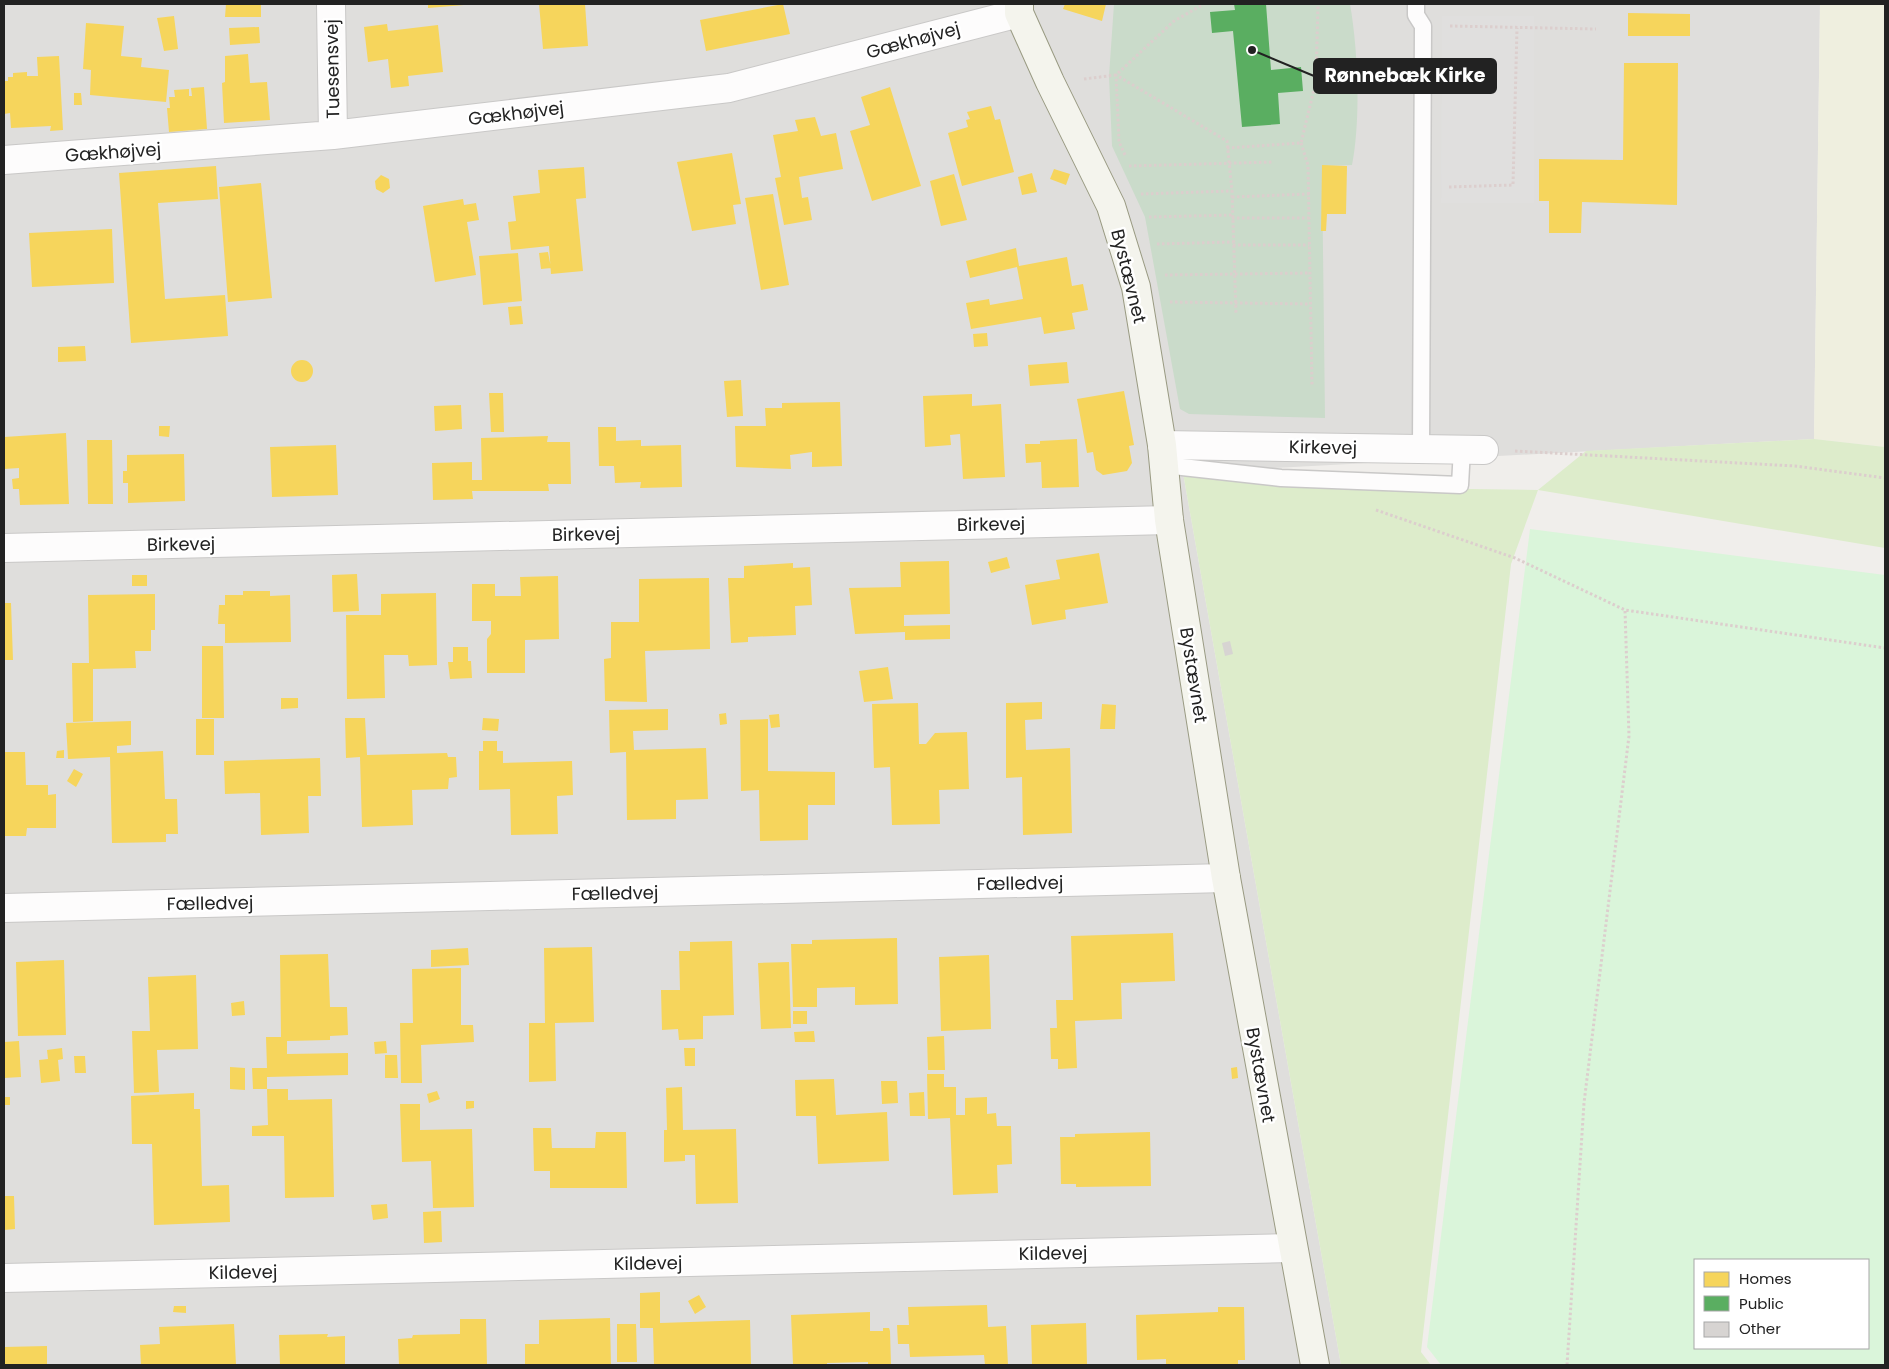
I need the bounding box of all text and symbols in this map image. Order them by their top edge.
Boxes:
street label: Gækhøjvej [863,15,963,65]
street label: Tuesensvej [319,19,345,119]
callout: Rønnebæk Kirke [1314,59,1496,93]
text: Rønnebæk Kirke [1324,62,1486,89]
street label: Gækhøjvej [467,95,565,131]
street label: Gækhøjvej [64,136,162,168]
street label: Bystævnet [1105,226,1153,326]
street label: Kirkevej [1289,434,1357,460]
street label: Birkevej [957,511,1025,537]
street label: Birkevej [552,521,620,547]
street label: Birkevej [147,531,215,557]
street label: Bystævnet [1174,626,1214,724]
street label: Fælledvej [976,870,1064,896]
street label: Fælledvej [571,880,659,906]
street label: Fælledvej [166,890,254,916]
street label: Bystævnet [1240,1025,1282,1125]
street label: Kildevej [1018,1240,1088,1266]
street label: Kildevej [613,1250,683,1276]
street label: Kildevej [208,1259,278,1285]
legend [1694,1259,1869,1349]
text: Homes [1739,1268,1792,1289]
text: Public [1739,1293,1784,1314]
text: Other [1739,1318,1781,1339]

